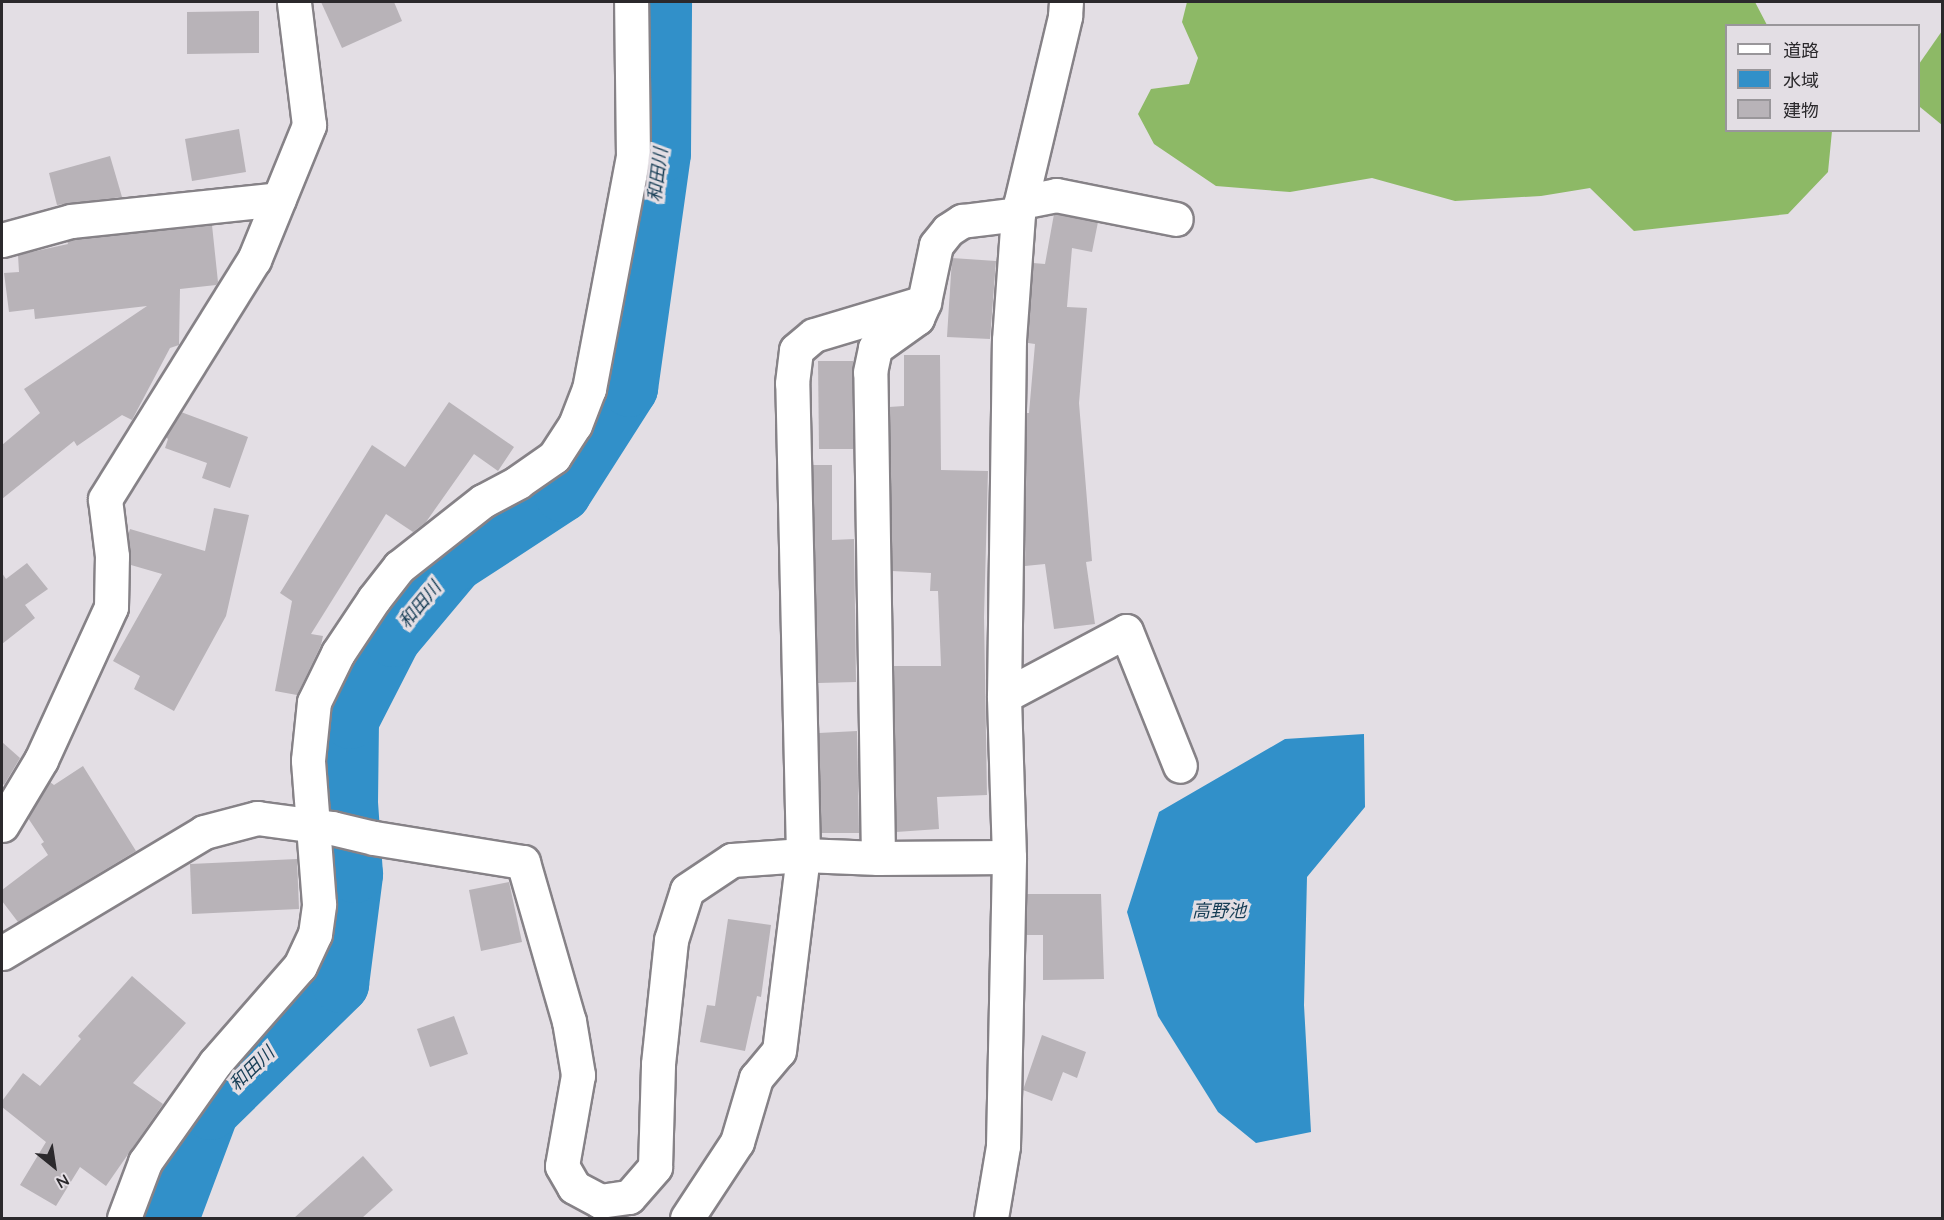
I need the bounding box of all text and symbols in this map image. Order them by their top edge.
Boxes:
legend [1725,24,1920,132]
text: 道路 [1783,39,1819,62]
text: 水域 [1783,69,1819,92]
text: 建物 [1783,99,1819,122]
water label: 和田川 [644,147,672,203]
water label: 和田川 [394,577,446,633]
water label: 高野池 [1192,900,1246,922]
water label: 和田川 [225,1042,279,1096]
north arrow [24,1136,84,1196]
text: N [53,1170,73,1193]

